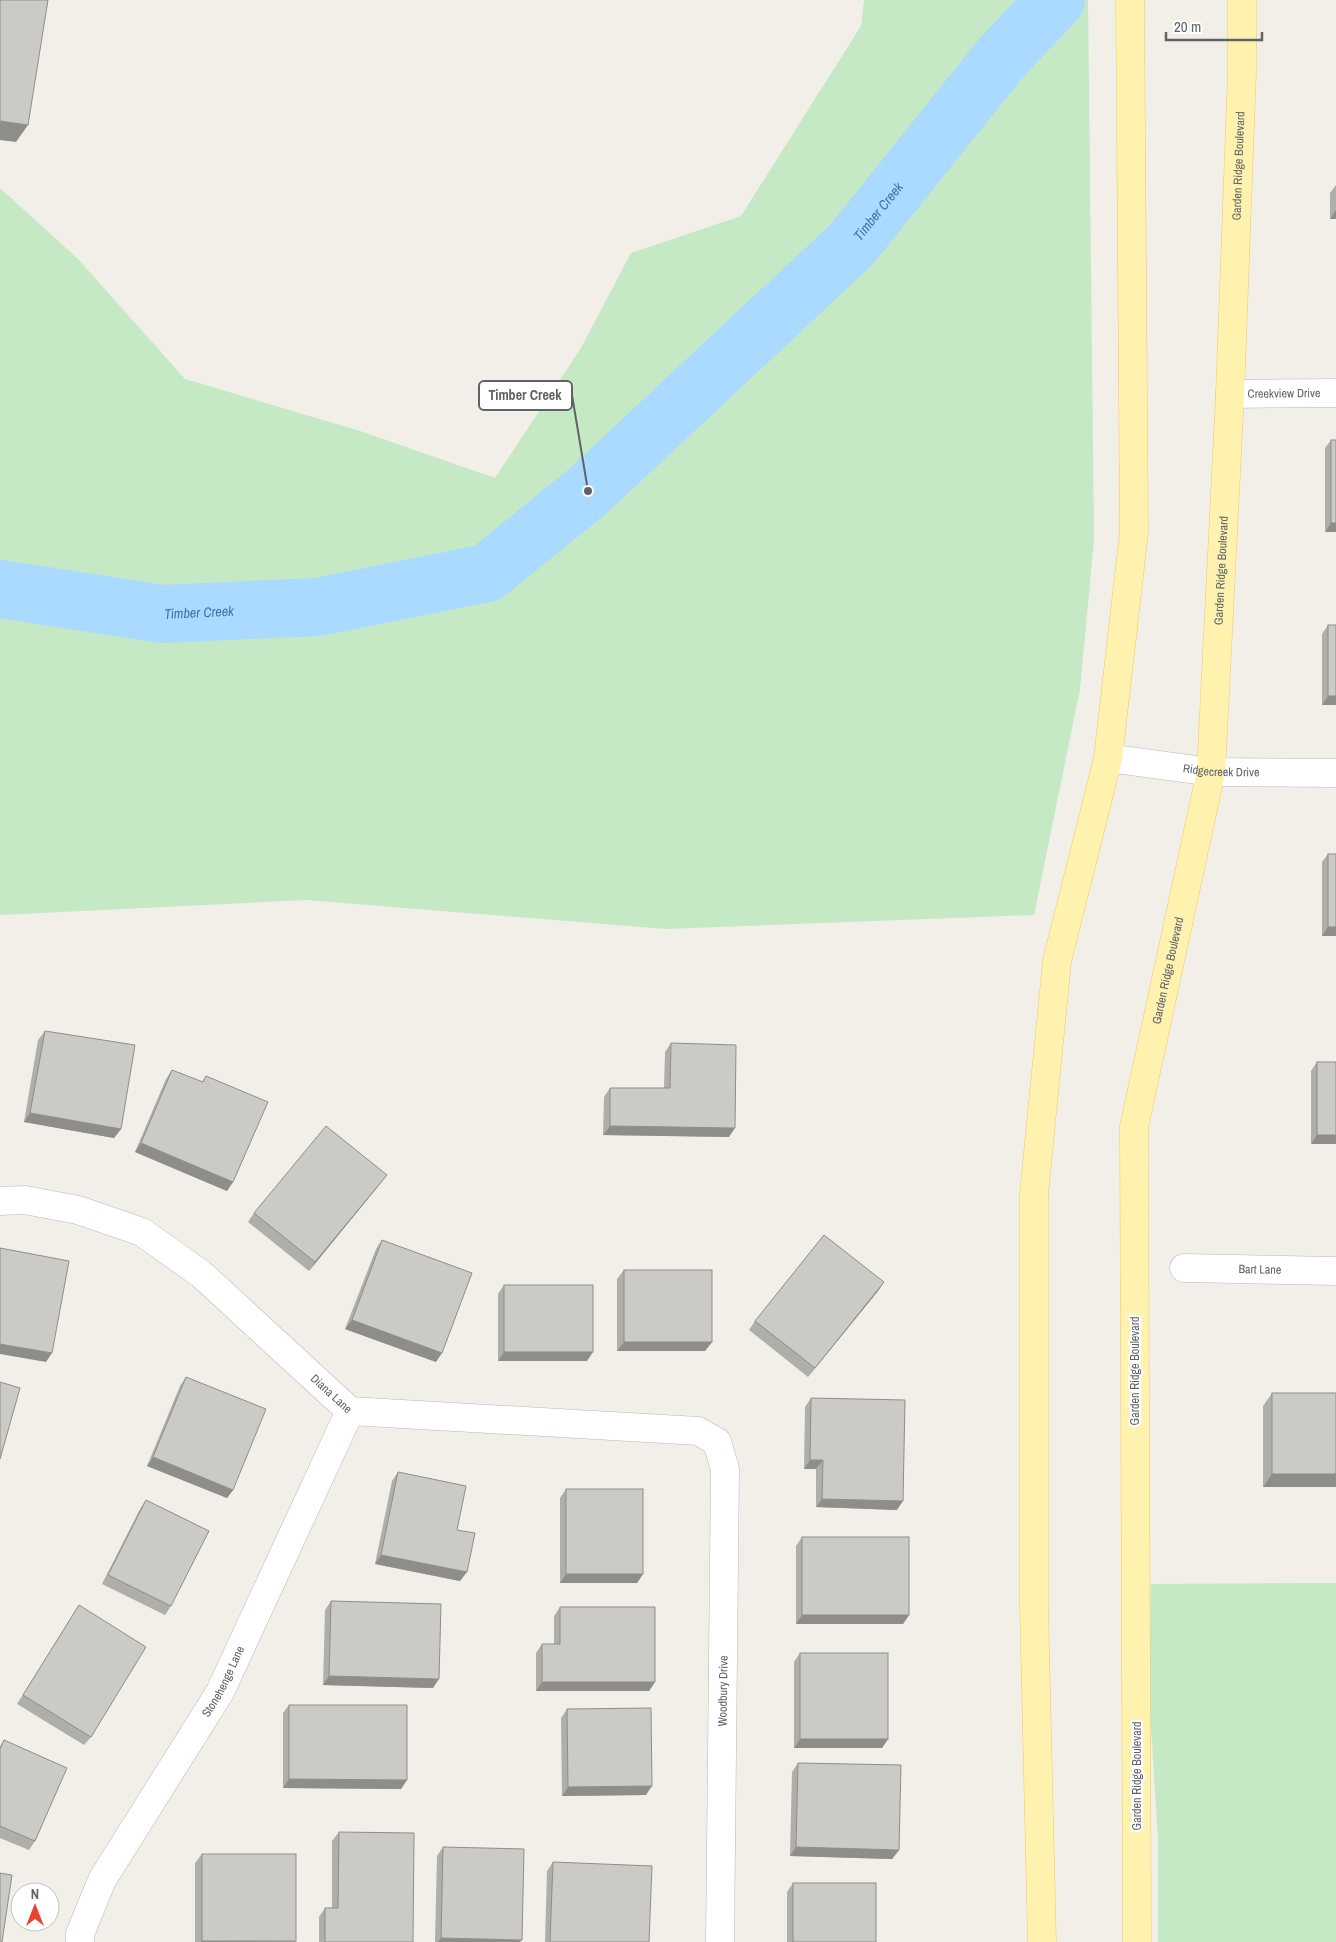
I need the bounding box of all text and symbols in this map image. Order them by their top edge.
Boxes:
scale bar [1166,10,1262,42]
text: 20 m [1174,16,1201,37]
street label: Garden Ridge Boulevard [1228,111,1248,221]
water label: Timber Creek [849,178,908,244]
callout: Timber Creek [479,381,572,410]
street label: Creekview Drive [1248,385,1320,402]
text: Timber Creek [488,386,562,404]
street label: Garden Ridge Boulevard [1210,516,1232,625]
water label: Timber Creek [164,602,236,623]
street label: Ridgecreek Drive [1182,760,1259,780]
street label: Garden Ridge Boulevard [1149,916,1187,1026]
street label: Bart Lane [1238,1261,1282,1278]
street label: Garden Ridge Boulevard [1127,1317,1143,1425]
street label: Diana Lane [307,1371,355,1417]
street label: Stonehenge Lane [198,1644,248,1720]
street label: Woodbury Drive [714,1655,732,1727]
street label: Garden Ridge Boulevard [1129,1722,1145,1830]
north arrow [10,1882,60,1932]
text: N [31,1885,39,1903]

